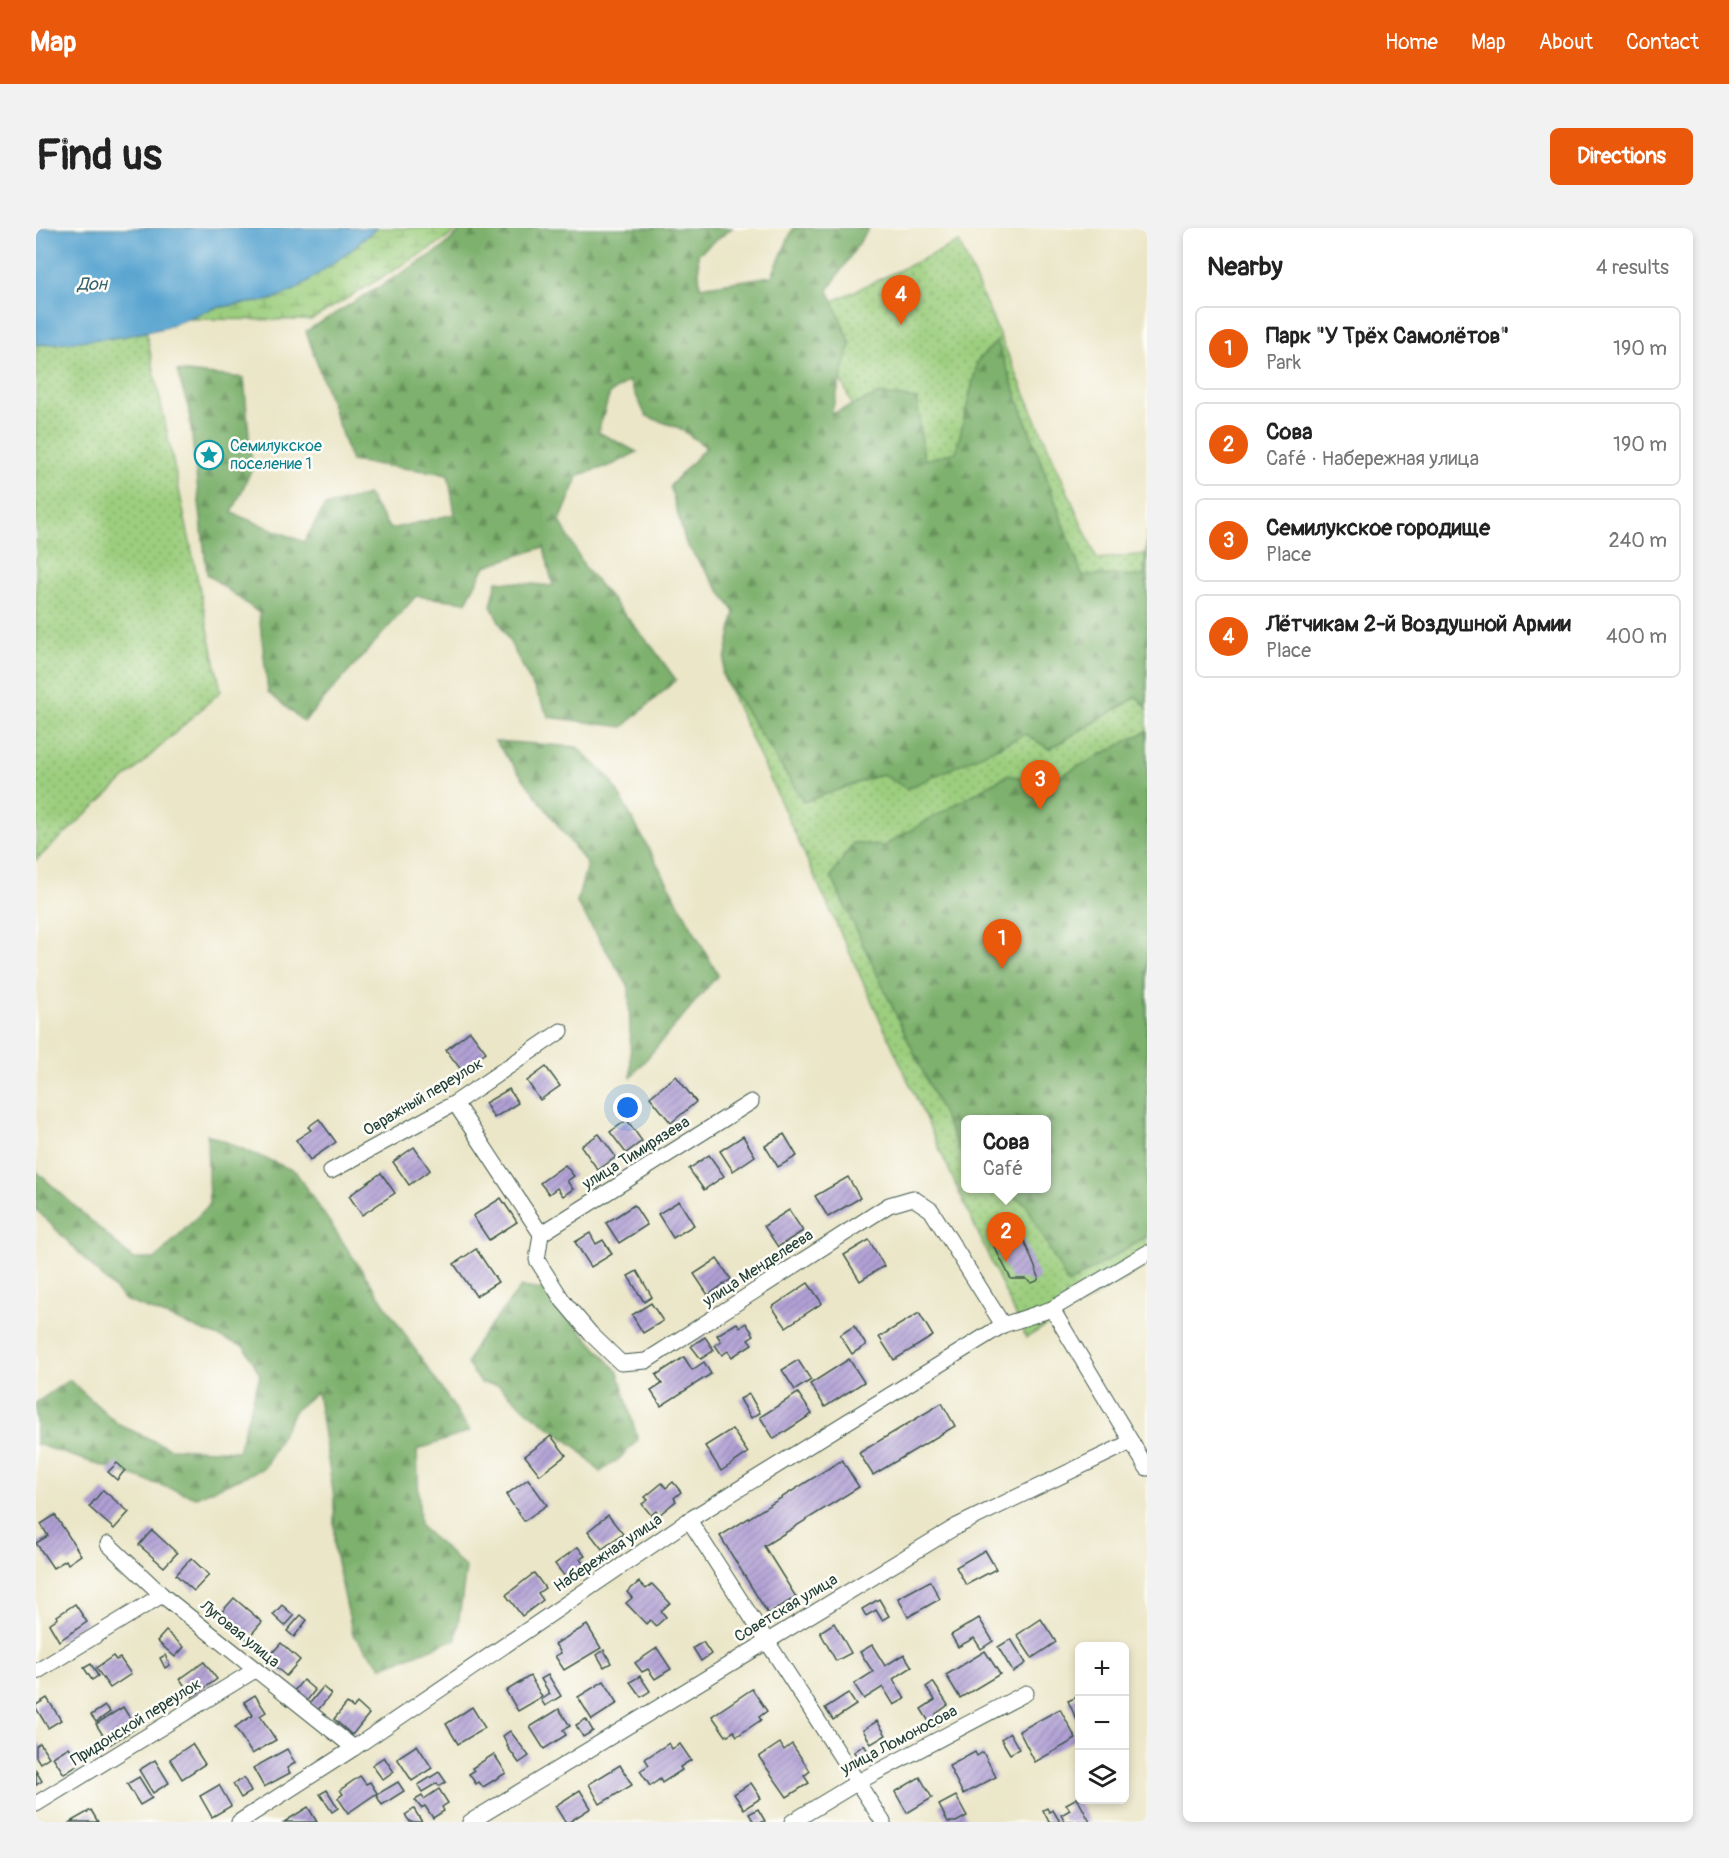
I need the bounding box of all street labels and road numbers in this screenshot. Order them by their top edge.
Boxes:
street label: Овражный переулок [359,1053,487,1141]
street label: улица Тимирязева [578,1112,693,1195]
street label: улица Менделеева [698,1225,817,1312]
street label: Набережная улица [550,1509,666,1597]
street label: Советская улица [731,1569,841,1647]
street label: Луговая улица [195,1595,284,1672]
street label: Придонской переулок [67,1674,205,1770]
street label: улица Ломоносова [836,1701,961,1780]

